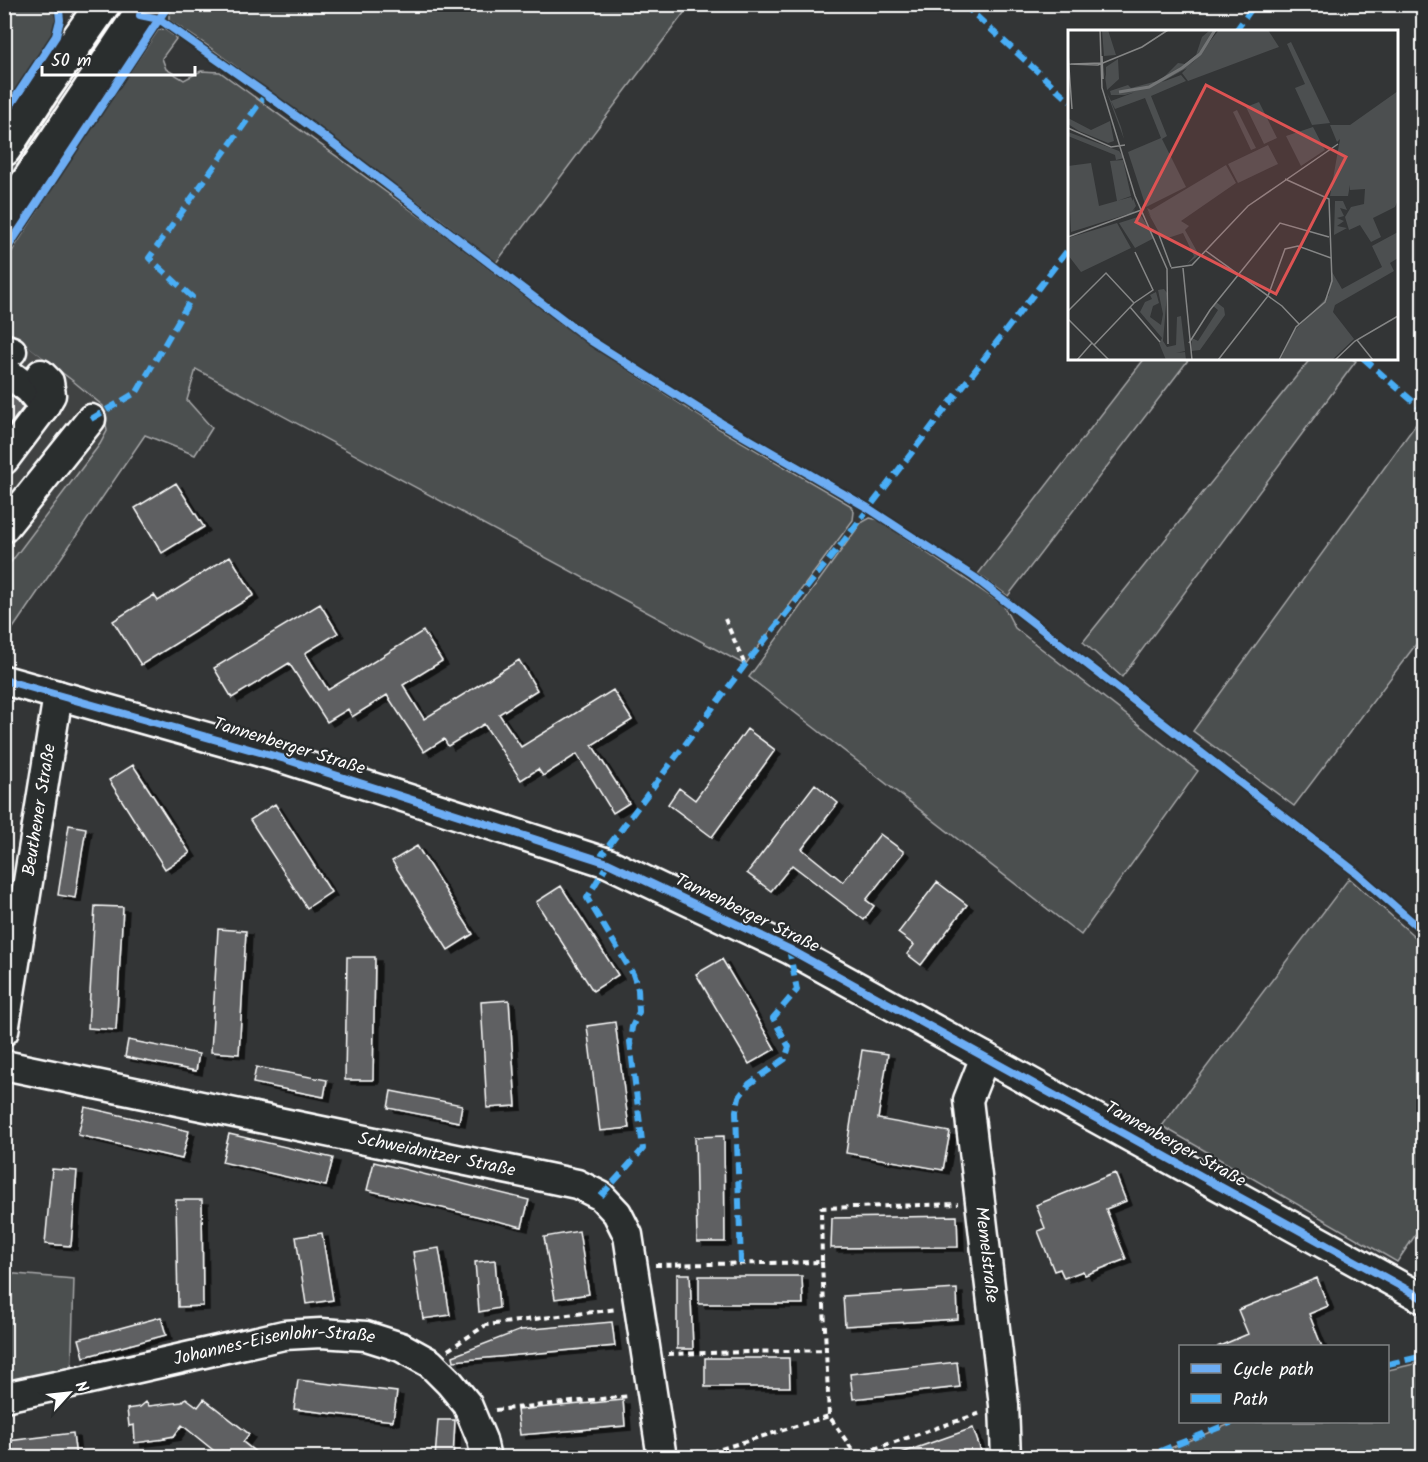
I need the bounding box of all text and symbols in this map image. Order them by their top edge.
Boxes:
inset map [1068,30,1398,360]
scale bar [42,39,195,77]
text: 50 m [51,47,91,76]
street label: Tannenberger Straße [209,710,369,784]
street label: Beuthener Straße [15,742,64,878]
street label: Tannenberger Straße [670,866,824,962]
street label: Tannenberger Straße [1099,1094,1251,1196]
street label: Schweidnitzer Straße [355,1124,518,1185]
street label: Memelstraße [966,1205,1006,1304]
street label: Johannes-Eisenlohr-Straße [171,1318,379,1374]
legend [1179,1345,1389,1423]
text: Cycle path [1233,1356,1314,1385]
north arrow [39,1363,99,1423]
text: N [68,1377,94,1397]
text: Path [1233,1386,1268,1415]

